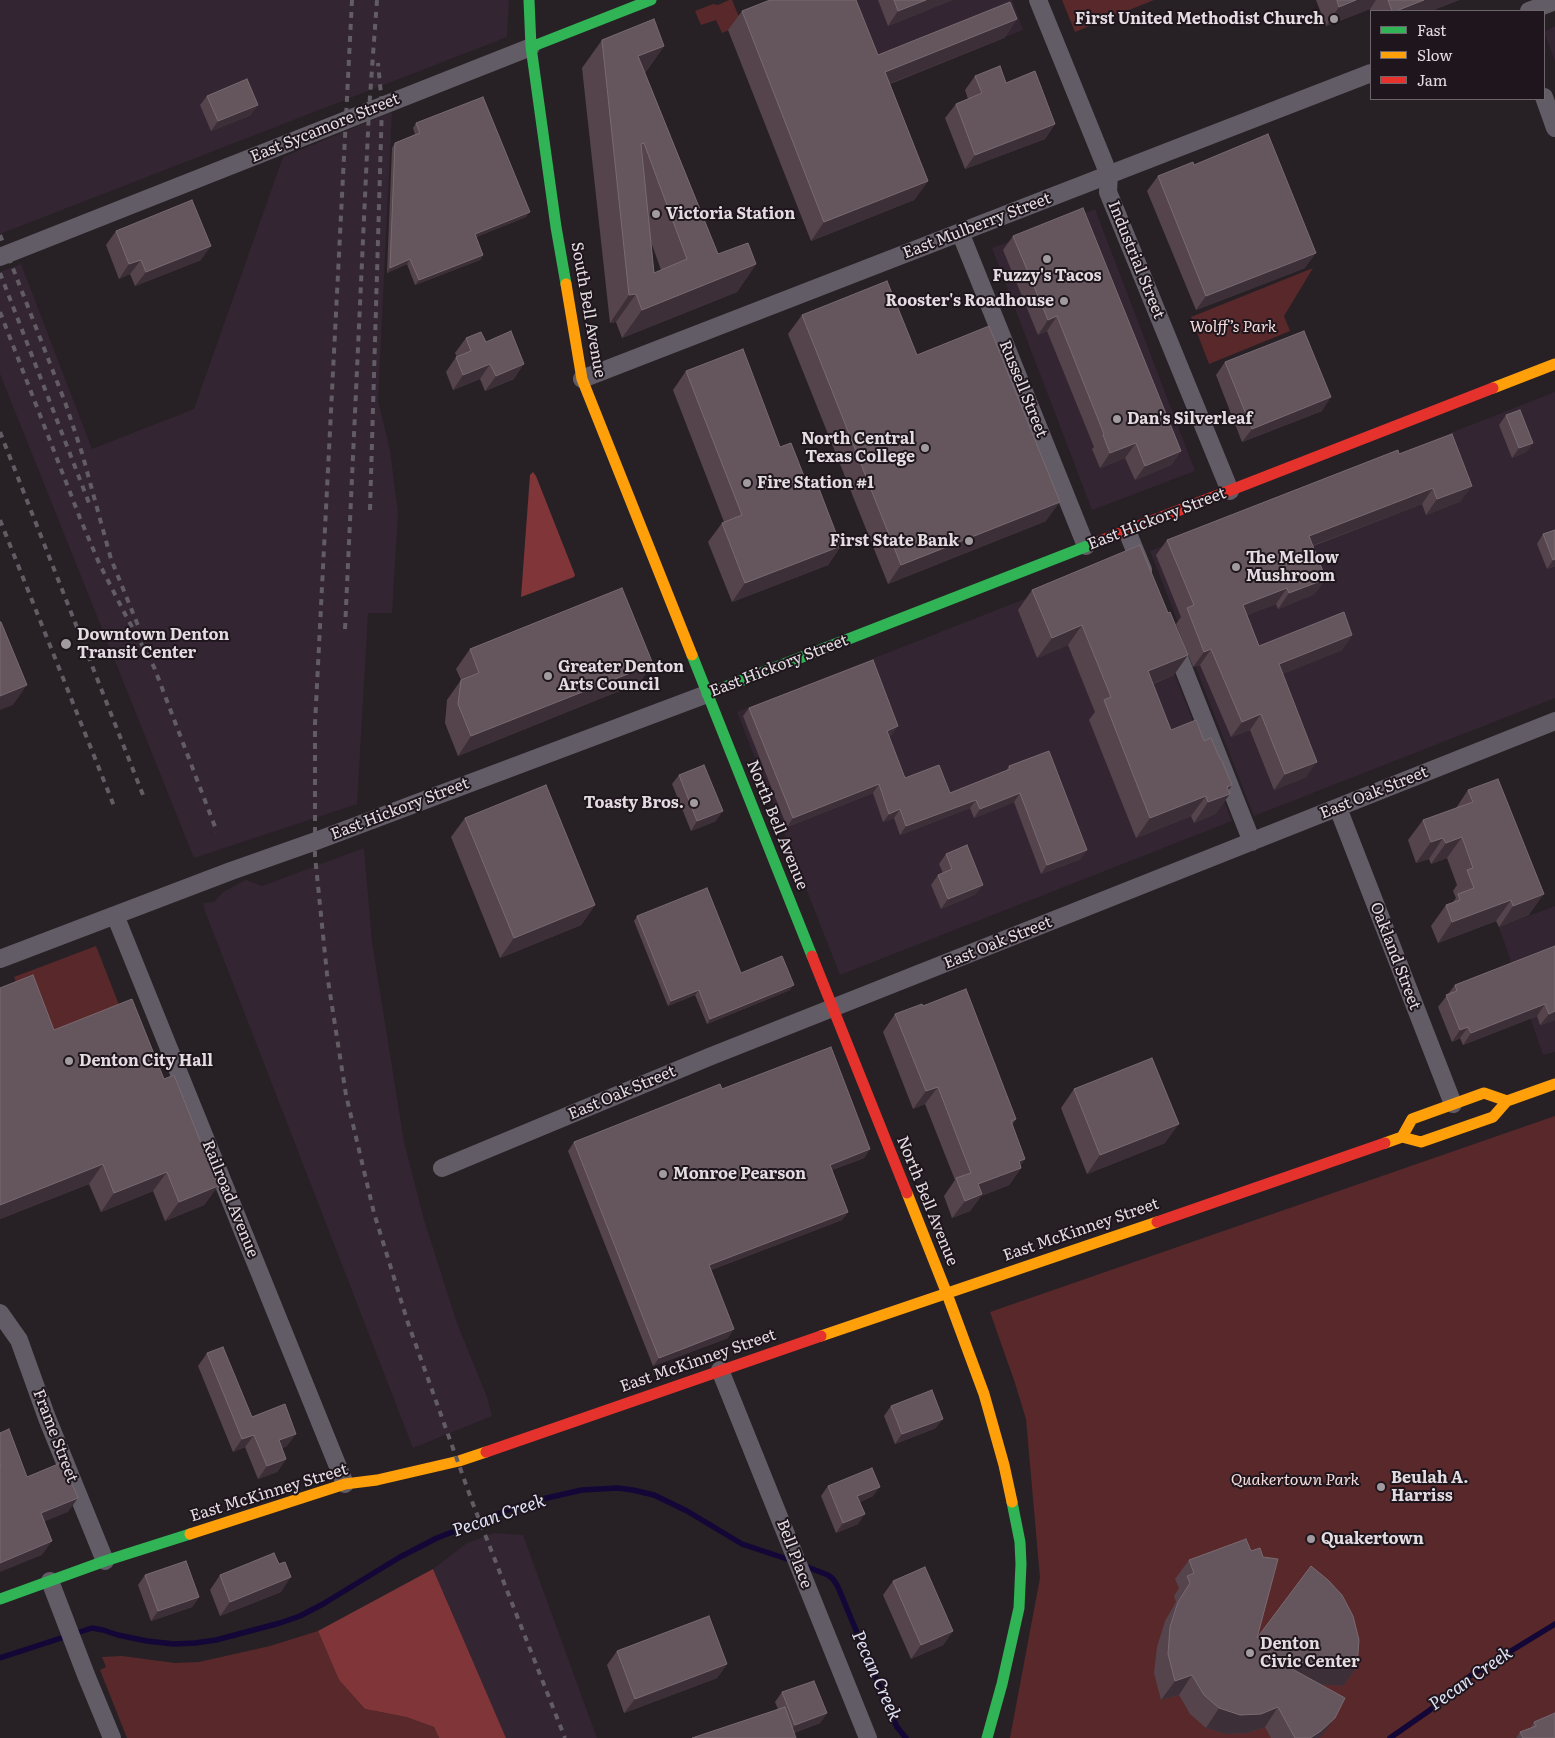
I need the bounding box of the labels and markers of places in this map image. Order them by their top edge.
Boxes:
place label: First United Methodist Church [1075,9,1324,29]
marker: First United Methodist Church [1328,13,1340,25]
place label: Victoria Station [666,204,795,224]
marker: Victoria Station [650,208,662,220]
marker: Fuzzy's Tacos [1041,253,1053,265]
place label: Fuzzy's Tacos [992,266,1102,286]
place label: Rooster's Roadhouse [886,291,1054,311]
marker: Rooster's Roadhouse [1058,295,1070,307]
place label: Dan's Silverleaf [1127,409,1252,429]
marker: Dan's Silverleaf [1111,413,1123,425]
place label: North Central Texas College [801,429,915,467]
marker: North Central Texas College [919,442,931,454]
place label: Fire Station #1 [757,473,874,493]
marker: Fire Station #1 [741,477,753,489]
place label: First State Bank [830,531,959,551]
marker: First State Bank [963,535,975,547]
place label: The Mellow Mushroom [1246,548,1339,586]
marker: The Mellow Mushroom [1230,561,1242,573]
place label: Downtown Denton Transit Center [77,625,229,663]
marker: Downtown Denton Transit Center [59,637,73,651]
place label: Greater Denton Arts Council [558,657,684,695]
marker: Greater Denton Arts Council [542,670,554,682]
place label: Toasty Bros. [583,793,684,813]
marker: Toasty Bros. [688,797,700,809]
place label: Denton City Hall [79,1051,213,1071]
marker: Denton City Hall [63,1055,75,1067]
place label: Monroe Pearson [673,1164,806,1184]
marker: Monroe Pearson [657,1168,669,1180]
place label: Beulah A. Harriss [1391,1468,1468,1506]
marker: Beulah A. Harriss [1375,1481,1387,1493]
place label: Quakertown [1321,1529,1424,1549]
marker: Quakertown [1305,1533,1317,1545]
place label: Denton Civic Center [1260,1634,1360,1672]
marker: Denton Civic Center [1244,1647,1256,1659]

